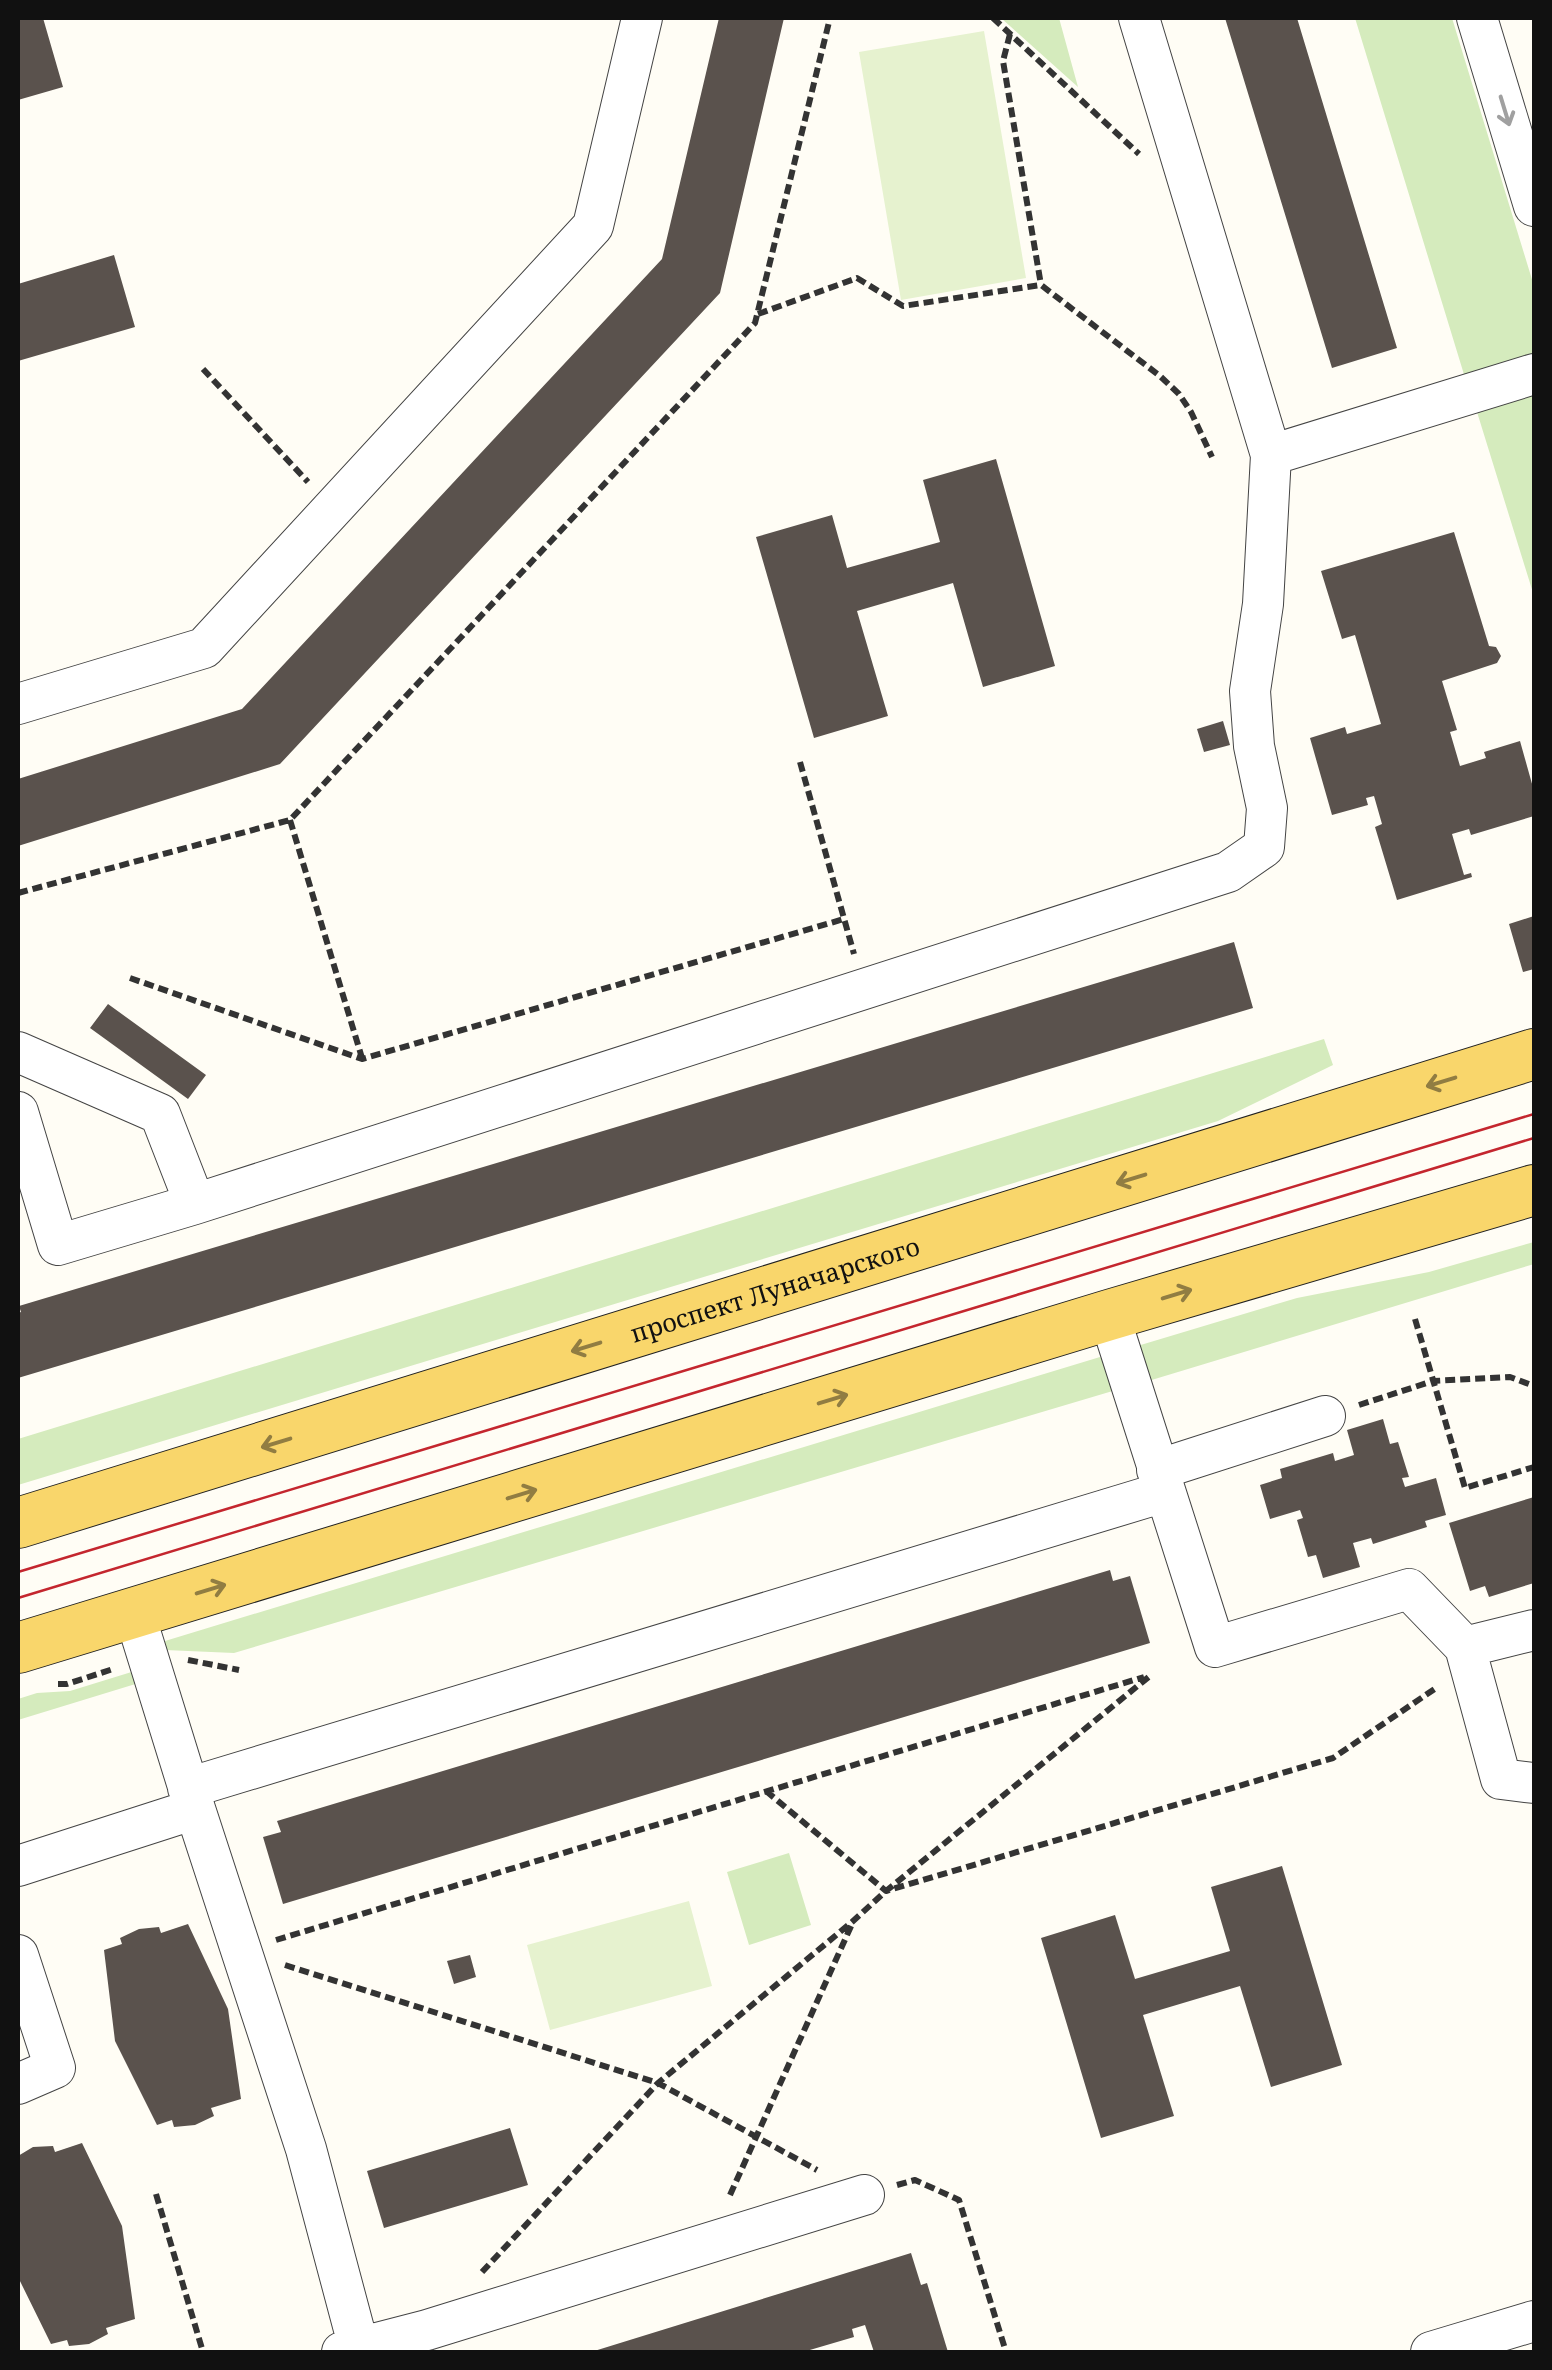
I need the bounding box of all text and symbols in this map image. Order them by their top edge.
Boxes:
one-way arrow [1497,94,1515,126]
one-way arrow [1426,1075,1458,1093]
one-way arrow [1116,1171,1147,1189]
street label: проспект Луначарского [626,1228,924,1350]
one-way arrow [1161,1284,1193,1302]
one-way arrow [571,1339,603,1357]
one-way arrow [817,1389,848,1407]
one-way arrow [261,1435,292,1453]
one-way arrow [506,1484,537,1502]
one-way arrow [195,1578,226,1596]

